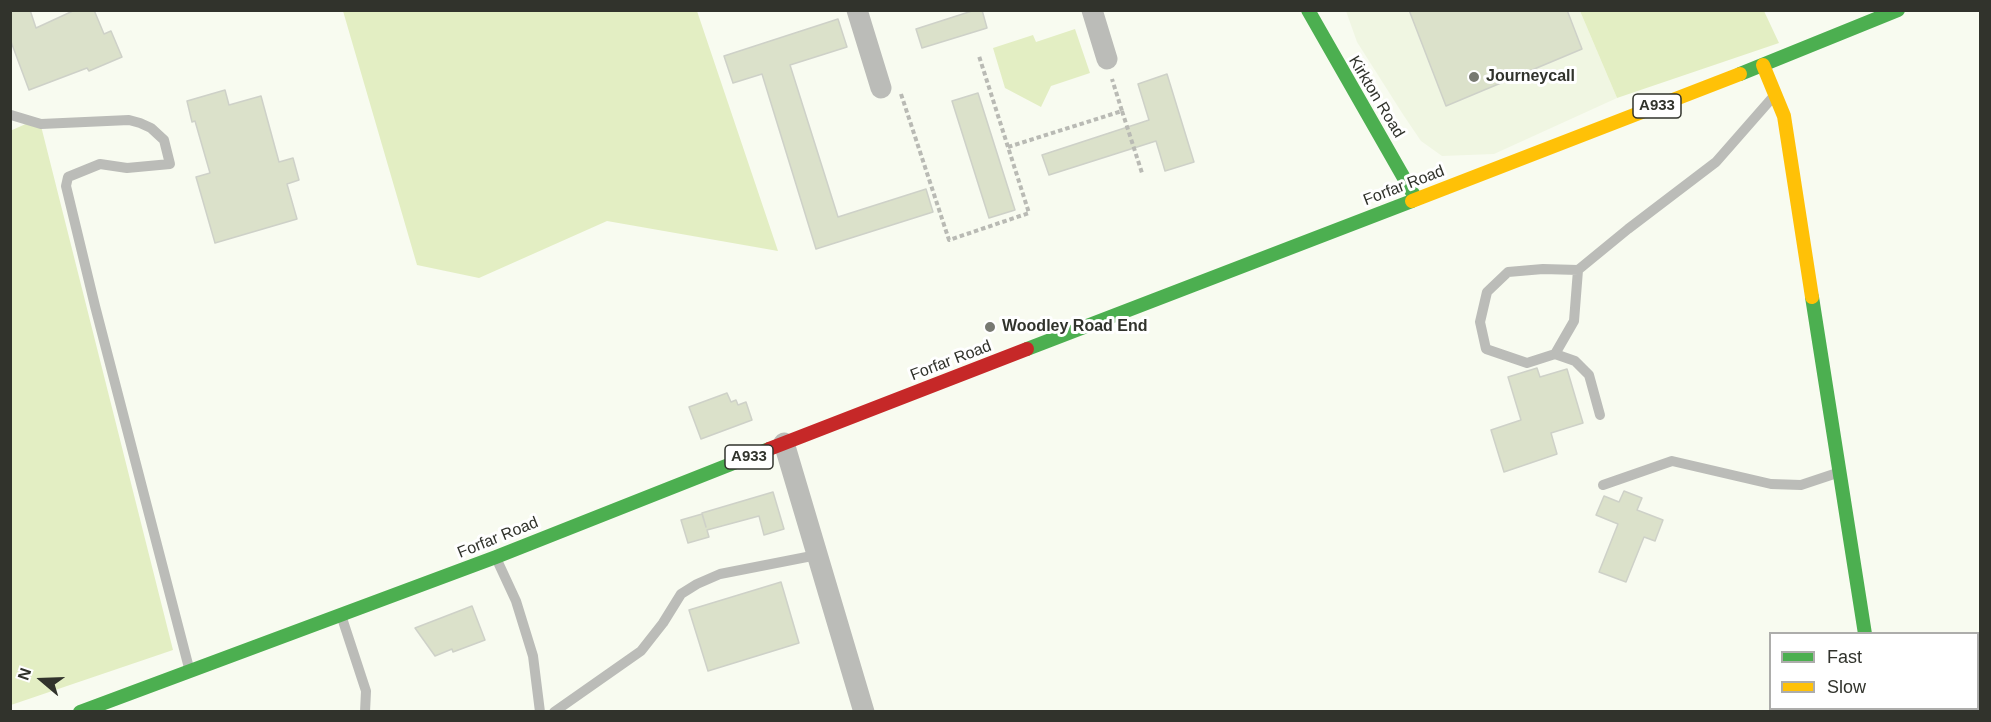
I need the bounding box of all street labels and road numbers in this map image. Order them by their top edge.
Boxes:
street label: Kirkton Road [1344,52,1408,142]
road number: A933 [1633,94,1681,118]
street label: Forfar Road [1361,162,1447,210]
street label: Forfar Road [908,337,994,385]
road number: A933 [725,445,773,469]
street label: Forfar Road [455,513,541,563]

